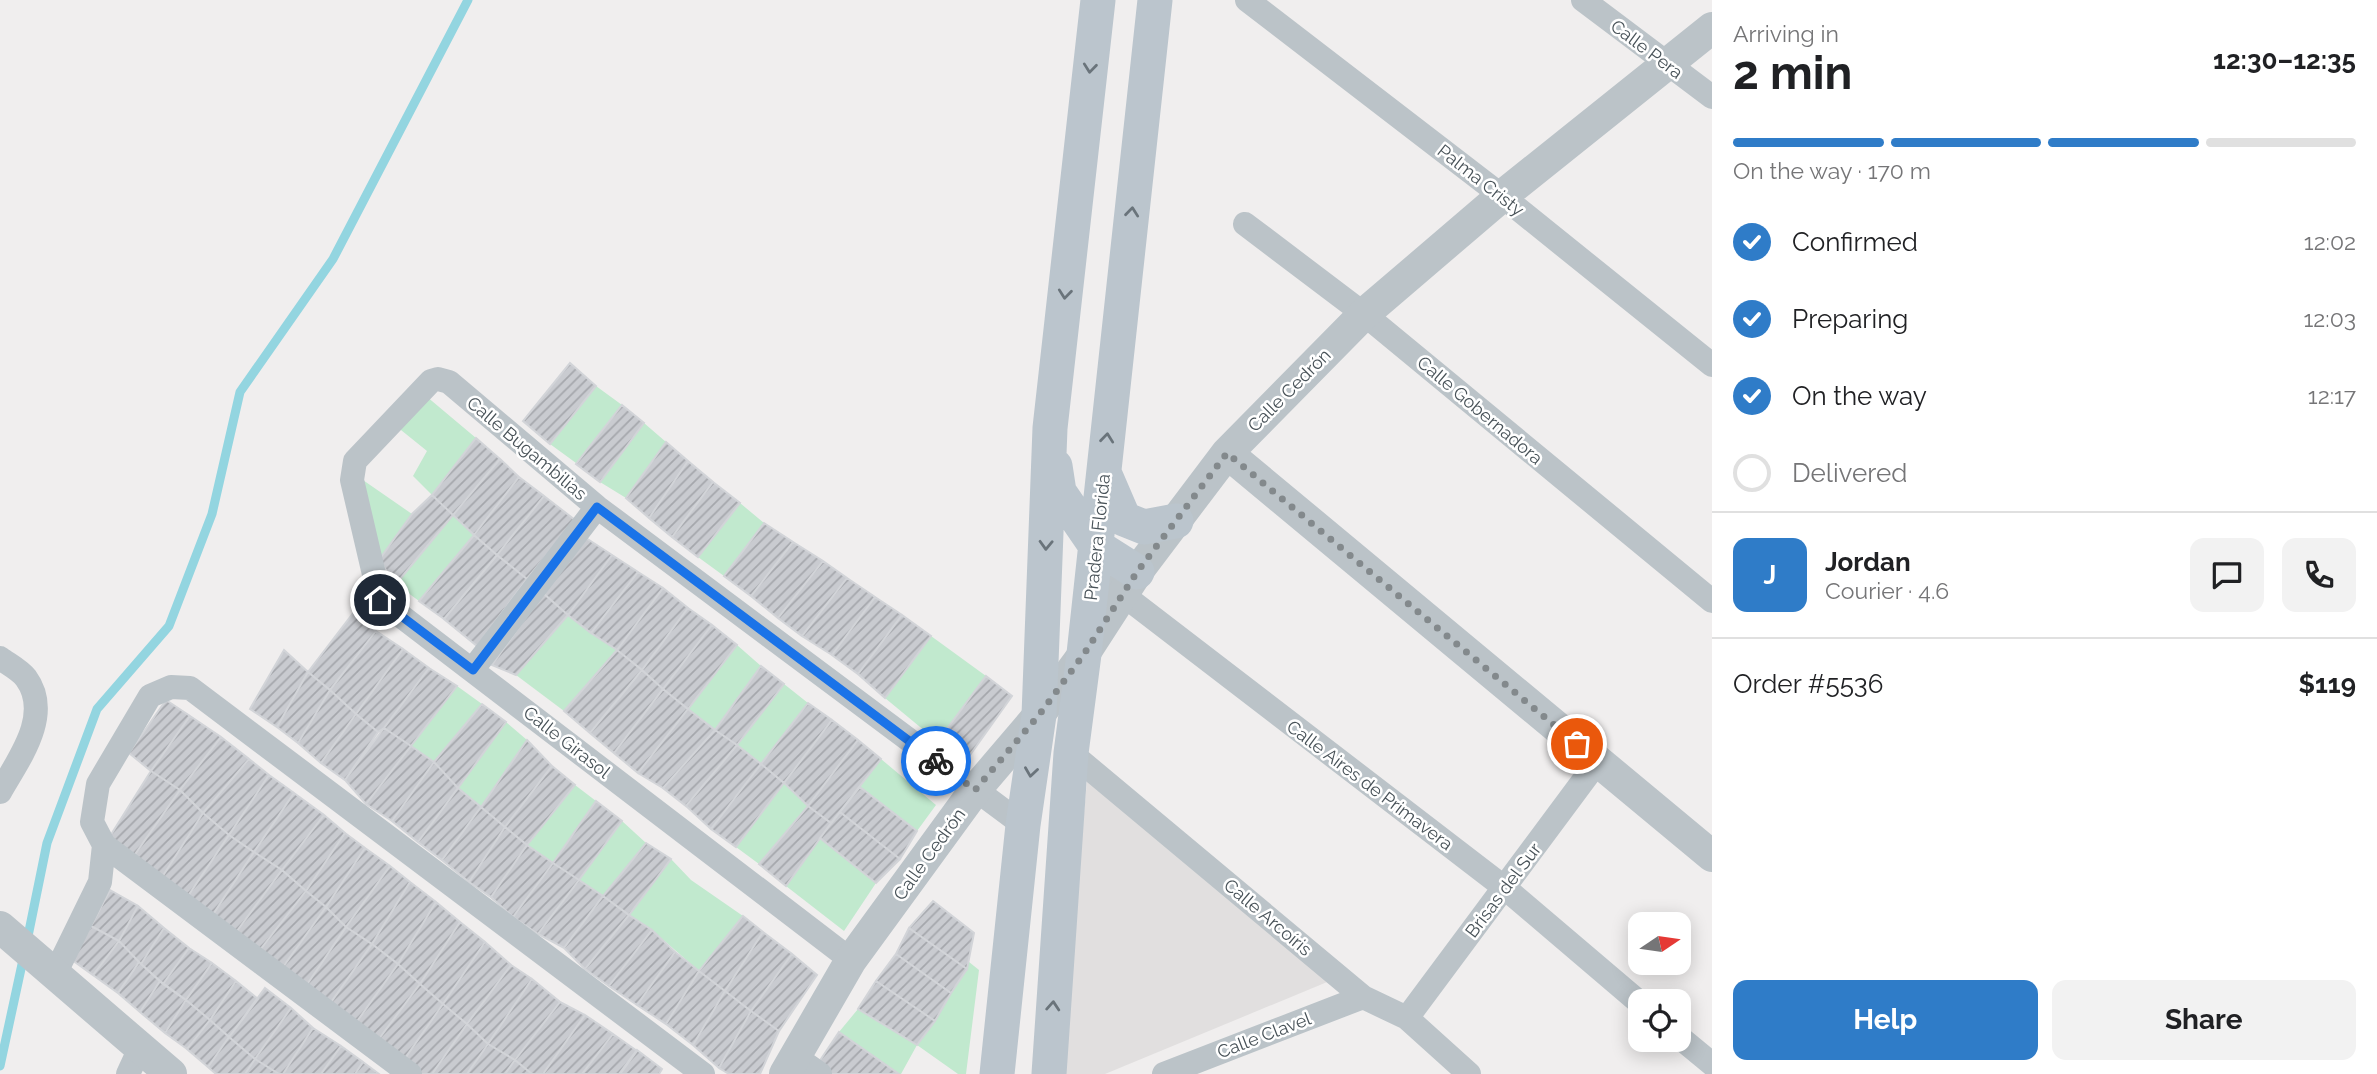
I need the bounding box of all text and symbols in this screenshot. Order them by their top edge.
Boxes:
street label: Calle Pera [1607,15,1687,83]
text: Arriving in [1733,20,1839,47]
text: 12:30–12:35 [2213,45,2356,75]
text: 2 min [1733,46,1852,100]
one-way arrow [1083,63,1098,74]
street label: Palma Cristy [1434,140,1529,220]
text: On the way · 170 m [1733,157,1931,184]
one-way arrow [1124,206,1139,217]
icon: check [1733,223,1771,261]
text: Confirmed [1792,227,1918,257]
text: 12:02 [2304,228,2356,255]
one-way arrow [1057,288,1072,300]
icon: check [1733,300,1771,338]
text: Preparing [1792,304,1908,334]
text: 12:03 [2303,305,2356,332]
street label: Calle Cedrón [1243,344,1335,436]
street label: Calle Gobernadora [1413,351,1547,469]
icon: check [1733,377,1771,415]
text: On the way [1792,381,1927,411]
text: 12:17 [2308,382,2356,409]
street label: Calle Bugambilias [463,392,591,504]
one-way arrow [1100,432,1115,444]
text: Delivered [1792,458,1907,488]
street label: Pradera Florida [1080,473,1114,601]
button: chat [2190,538,2264,612]
button: phone [2282,538,2356,612]
one-way arrow [1038,540,1053,551]
text: Jordan [1825,547,1911,577]
text: J [1764,560,1776,590]
pin [350,570,410,630]
text: Courier · 4.6 [1825,577,1949,604]
icon: home [361,581,399,619]
text: Order #5536 [1733,669,1883,699]
text: $119 [2299,669,2356,699]
street label: Calle Girasol [519,702,615,782]
pin [1547,714,1607,774]
street label: Calle Aires de Primavera [1283,716,1457,854]
icon: bag [1558,725,1596,763]
courier [901,726,971,796]
icon: bike [917,742,955,780]
one-way arrow [1024,766,1039,778]
street label: Calle Cedrón [889,804,969,904]
street label: Brisas del Sur [1461,838,1546,941]
street label: Calle Arcoíris [1220,874,1316,960]
north arrow [1628,912,1690,975]
map controls [1628,912,1691,1052]
button: Help [1733,980,2038,1060]
button: Share [2052,980,2356,1060]
button: locate [1628,989,1691,1052]
one-way arrow [1046,1000,1061,1011]
street label: Calle Clavel [1214,1007,1314,1062]

